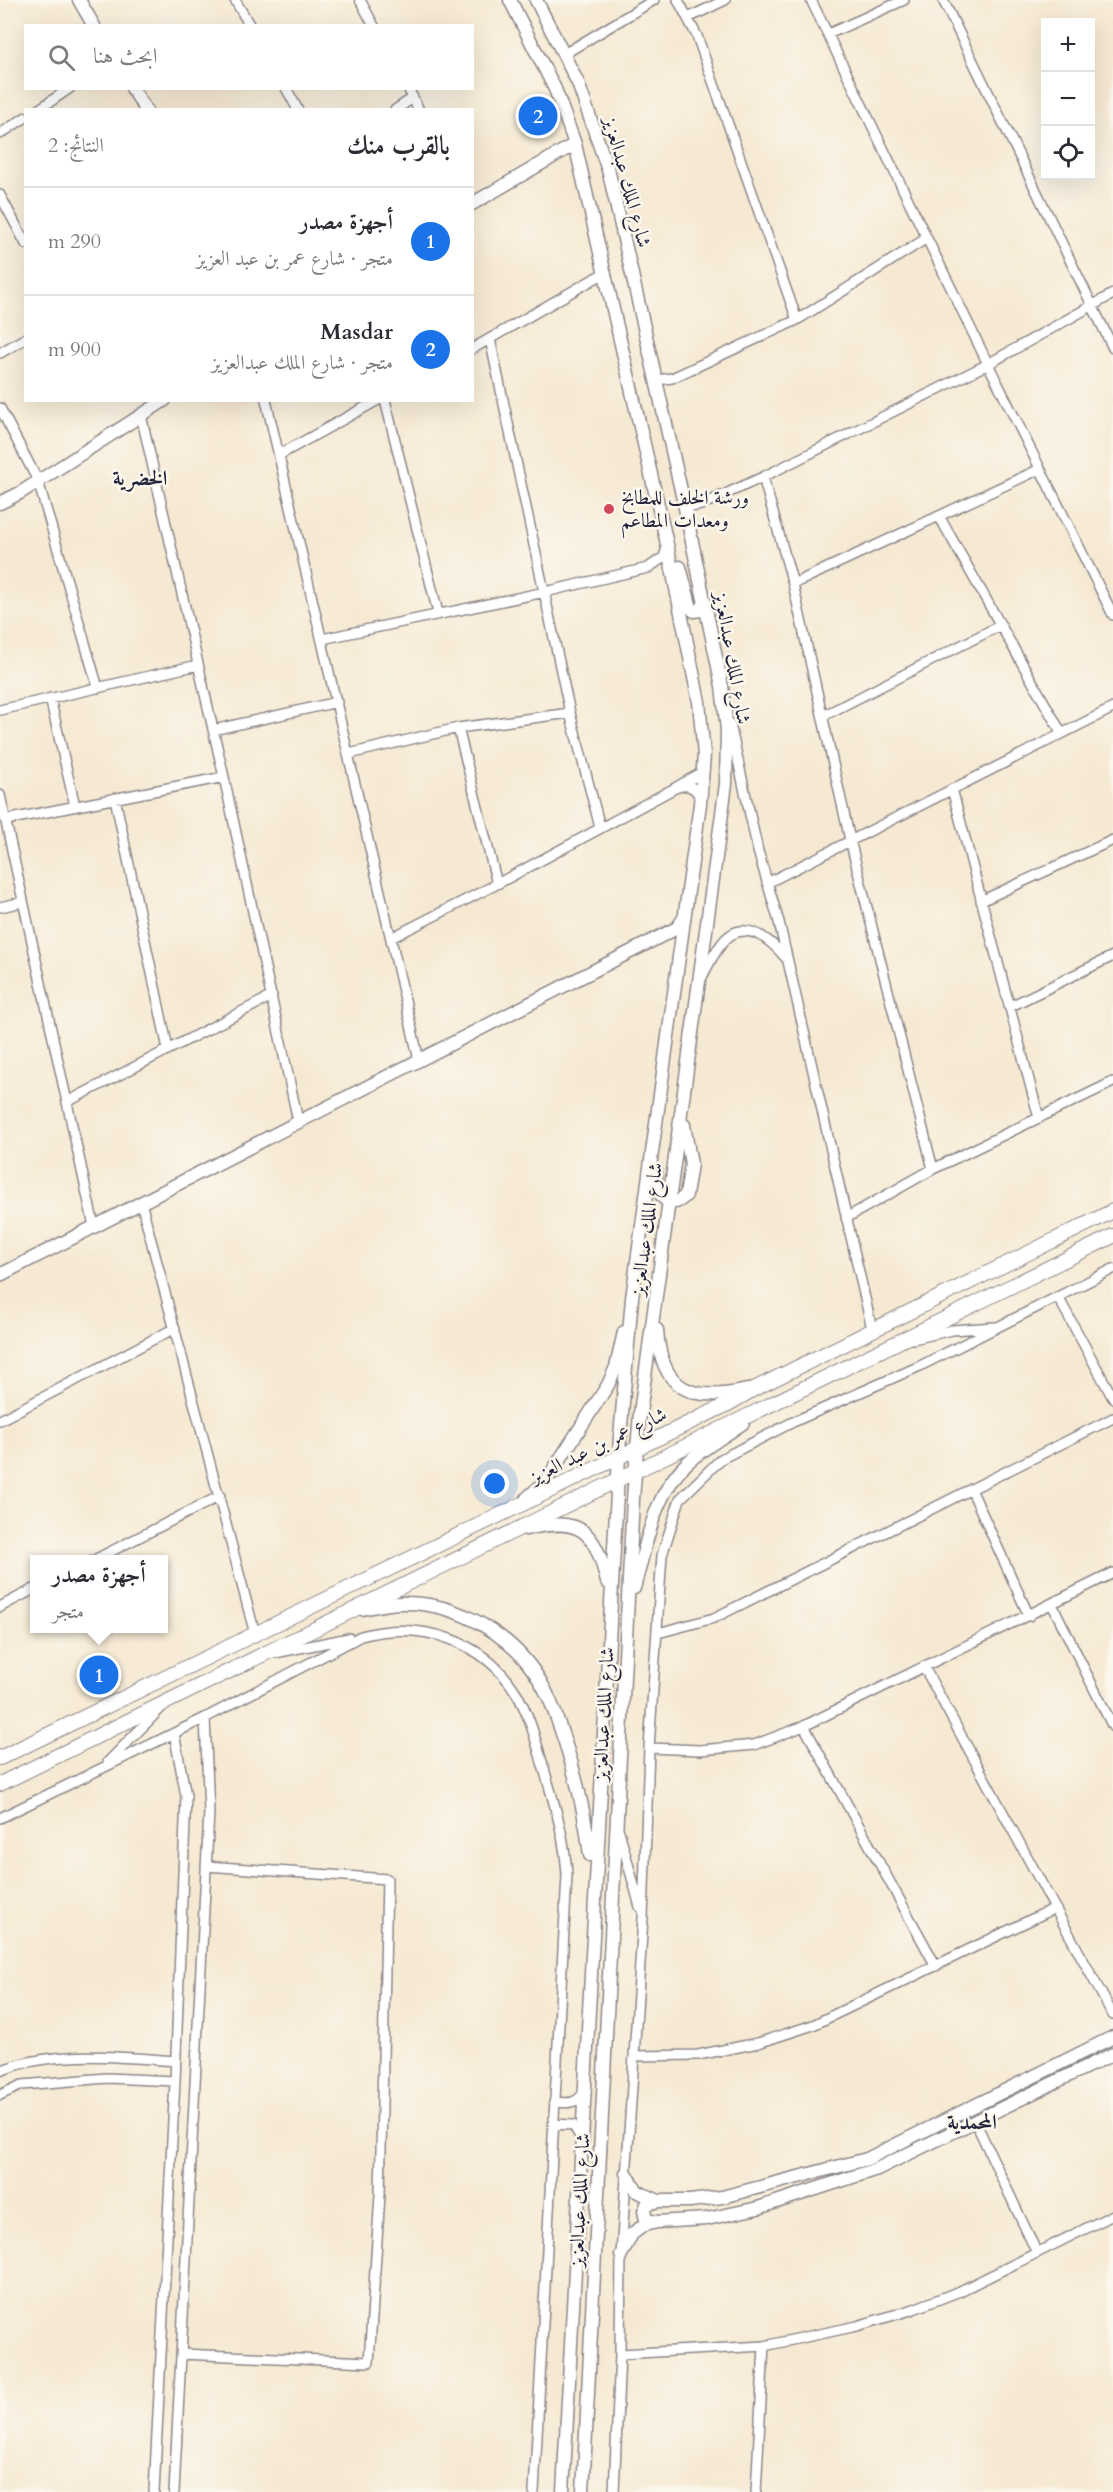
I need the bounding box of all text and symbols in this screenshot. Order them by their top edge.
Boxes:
map controls [1041,18,1095,180]
button: + [1041,18,1095,72]
search box [24,24,474,90]
icon: search [45,41,78,74]
text: ابحث هنا [93,41,158,71]
button: − [1041,72,1095,126]
pin: 2 [518,94,558,138]
street label: شارع الملك عبدالعزيز [593,112,658,251]
button: locate [1041,126,1095,180]
text: بالقرب منك [347,128,450,163]
text: النتائج: 2 [48,132,104,159]
text: أجهزة مصدر [300,207,393,237]
text: 290 m [48,228,101,255]
text: 1 [425,228,436,255]
text: متجر · شارع عمر بن عبد العزيز [196,245,393,272]
text: Masdar [320,317,393,347]
text: 900 m [48,336,101,363]
text: 2 [425,336,436,363]
text: متجر · شارع الملك عبدالعزيز [211,349,393,376]
district label: الخضرية [113,464,167,493]
place label: ورشة الخلف للمطابخ ومعدات المطاعم [621,484,749,539]
marker: ورشة الخلف للمطابخ ومعدات المطاعم [602,502,616,516]
street label: شارع الملك عبدالعزيز [703,588,757,727]
street label: شارع الملك عبدالعزيز [624,1161,673,1300]
street label: شارع عمر بن عبد العزيز [523,1401,673,1495]
your location [480,1469,509,1498]
popup [30,1555,168,1633]
text: أجهزة مصدر [52,1560,146,1590]
text: متجر [52,1598,84,1625]
street label: شارع الملك عبدالعزيز [586,1646,624,1784]
pin: 1 [80,1652,118,1698]
district label: المحمدية [947,2108,997,2137]
street label: شارع الملك عبدالعزيز [562,2132,600,2270]

